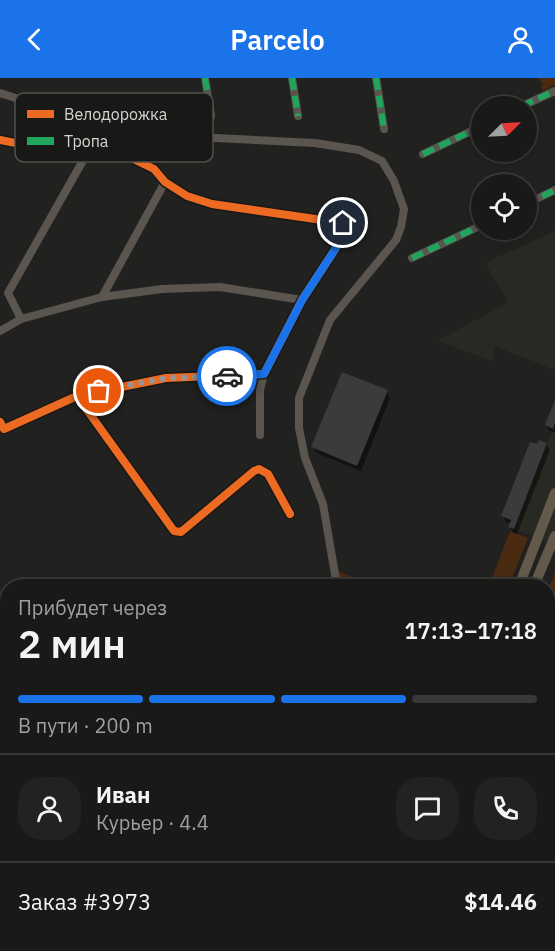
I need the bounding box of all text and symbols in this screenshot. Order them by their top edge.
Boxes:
text: Parcelo [230,22,325,57]
icon: back [18,23,51,56]
icon: person [504,23,537,56]
legend [15,93,213,162]
north arrow [471,96,537,162]
map controls [471,96,537,240]
text: Велодорожка [64,104,168,124]
text: Тропа [64,131,109,151]
button: locate [471,174,537,240]
pin [317,197,368,248]
icon: home [326,206,359,239]
courier [197,346,257,406]
icon: car [211,360,244,393]
pin [73,365,124,416]
icon: bag [82,374,115,407]
text: Прибудет через [18,594,167,621]
text: 17:13–17:18 [404,616,537,645]
text: 2 мин [18,618,126,669]
text: В пути · 200 m [18,712,153,739]
button: person [18,777,81,840]
button: chat [396,777,459,840]
button: phone [474,777,537,840]
text: Иван [96,780,151,809]
text: Курьер · 4.4 [96,809,209,836]
text: Заказ #3973 [18,887,151,916]
text: $14.46 [464,887,537,916]

